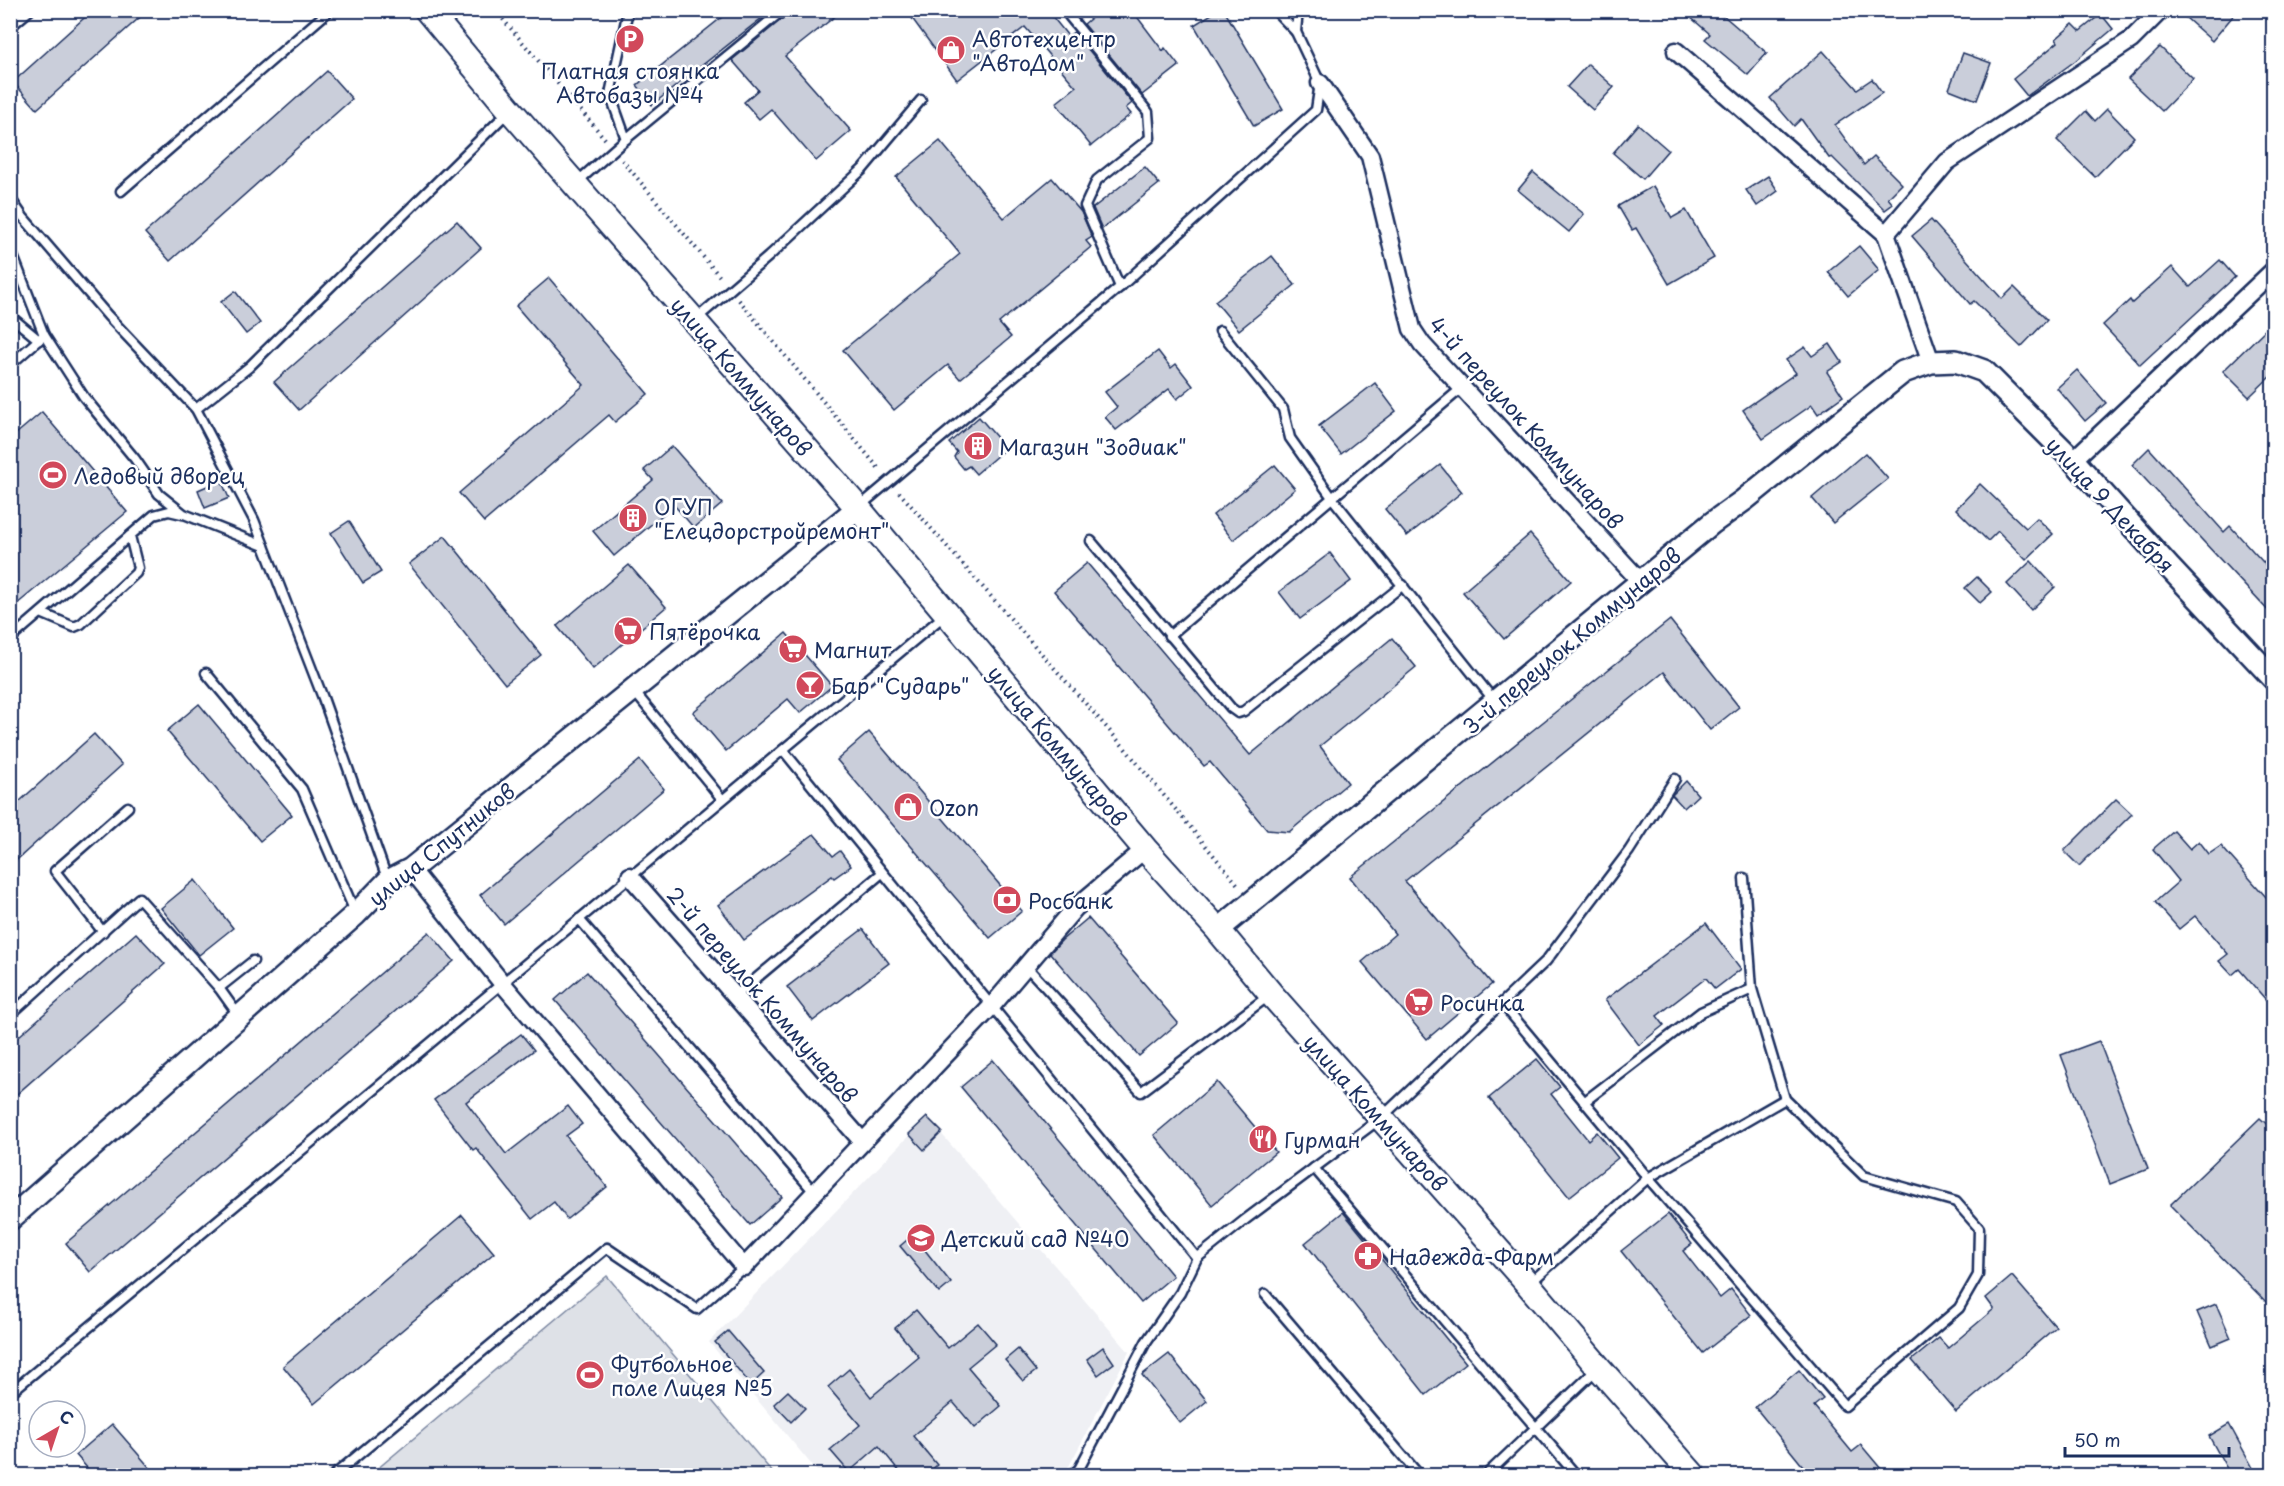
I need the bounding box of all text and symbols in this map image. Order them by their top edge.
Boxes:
place label: Автотехцентр "АвтоДом" [972,22,1116,78]
parking icon: Платная стоянка Автобазы №4 [614,23,646,55]
shop icon: Автотехцентр "АвтоДом" [935,34,967,66]
place label: Платная стоянка Автобазы №4 [541,54,719,110]
street label: улица Коммунаров [664,289,820,463]
street label: 4-й переулок Коммунаров [1423,309,1631,535]
street label: улица 9 Декабря [2039,429,2183,579]
building icon: Магазин "Зодиак" [962,430,994,462]
place label: Магазин "Зодиак" [999,430,1187,462]
sports icon: Ледовый дворец [37,459,69,491]
place label: Ледовый дворец [74,459,245,491]
place label: ОГУП "Елецдорстройремонт" [654,490,889,546]
building icon: ОГУП "Елецдорстройремонт" [617,502,649,534]
street label: 3-й переулок Коммунаров [1455,539,1687,741]
supermarket icon: Пятёрочка [612,615,644,647]
place label: Пятёрочка [649,615,761,647]
supermarket icon: Магнит [777,633,809,665]
place label: Магнит [814,633,891,665]
street label: улица Коммунаров [981,657,1135,833]
bar icon: Бар "Сударь" [794,669,826,701]
place label: Бар "Сударь" [831,669,970,701]
street label: улица Спутников [361,775,521,913]
shop icon: Ozon [892,791,924,823]
place label: Ozon [929,791,979,823]
street label: 2-й переулок Коммунаров [660,879,866,1109]
bank icon: Росбанк [991,884,1023,916]
place label: Росбанк [1028,884,1113,916]
supermarket icon: Росинка [1403,986,1435,1018]
place label: Росинка [1440,986,1524,1018]
street label: улица Коммунаров [1297,1026,1455,1198]
restaurant icon: Гурман [1247,1123,1279,1155]
place label: Гурман [1284,1123,1361,1155]
school or university icon: Детский сад №40 [905,1222,937,1254]
place label: Детский сад №40 [941,1222,1129,1254]
pharmacy icon: Надежда-Фарм [1352,1240,1384,1272]
place label: Надежда-Фарм [1389,1240,1554,1272]
place label: Футбольное поле Лицея №5 [611,1347,773,1403]
sports icon: Футбольное поле Лицея №5 [574,1359,606,1391]
north arrow [27,1399,87,1459]
text: С [55,1403,79,1430]
scale bar [2065,1420,2228,1458]
text: 50 m [2074,1426,2121,1453]

